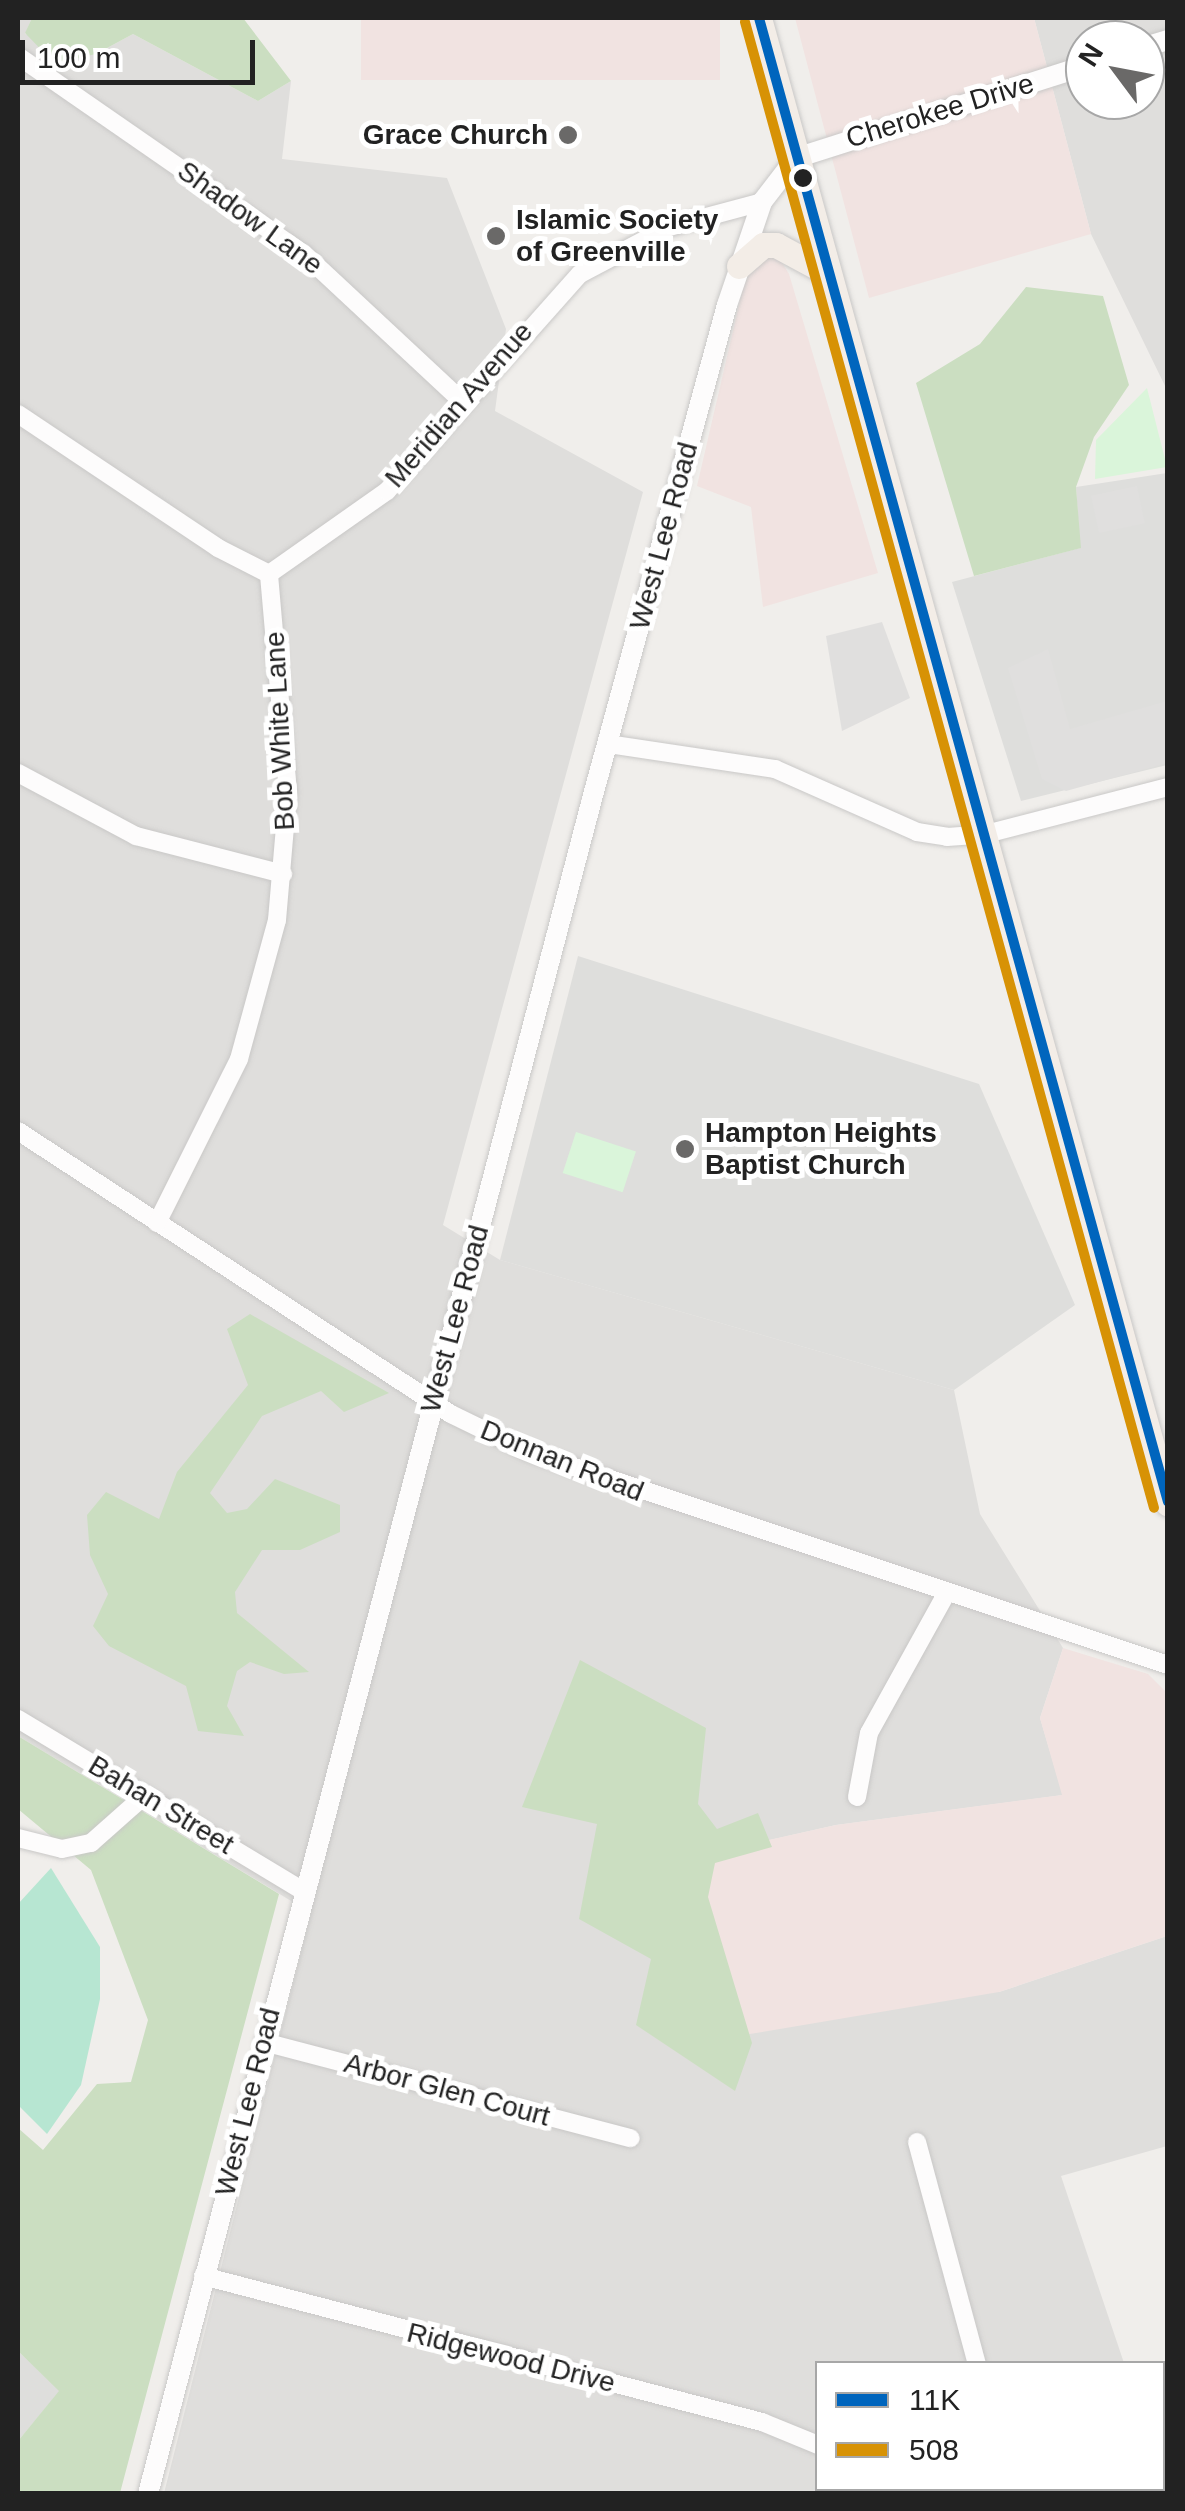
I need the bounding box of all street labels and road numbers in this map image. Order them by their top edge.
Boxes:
street label: Cherokee Drive [842,66,1038,156]
street label: Shadow Lane [171,154,329,282]
street label: Meridian Avenue [378,315,540,495]
street label: West Lee Road [623,439,705,633]
street label: Bob White Lane [258,631,302,831]
street label: West Lee Road [414,1222,496,1416]
street label: Donnan Road [476,1413,648,1509]
street label: Bahan Street [82,1749,240,1861]
street label: West Lee Road [208,2005,288,2199]
street label: Arbor Glen Court [340,2046,554,2134]
street label: Ridgewood Drive [403,2316,619,2400]

